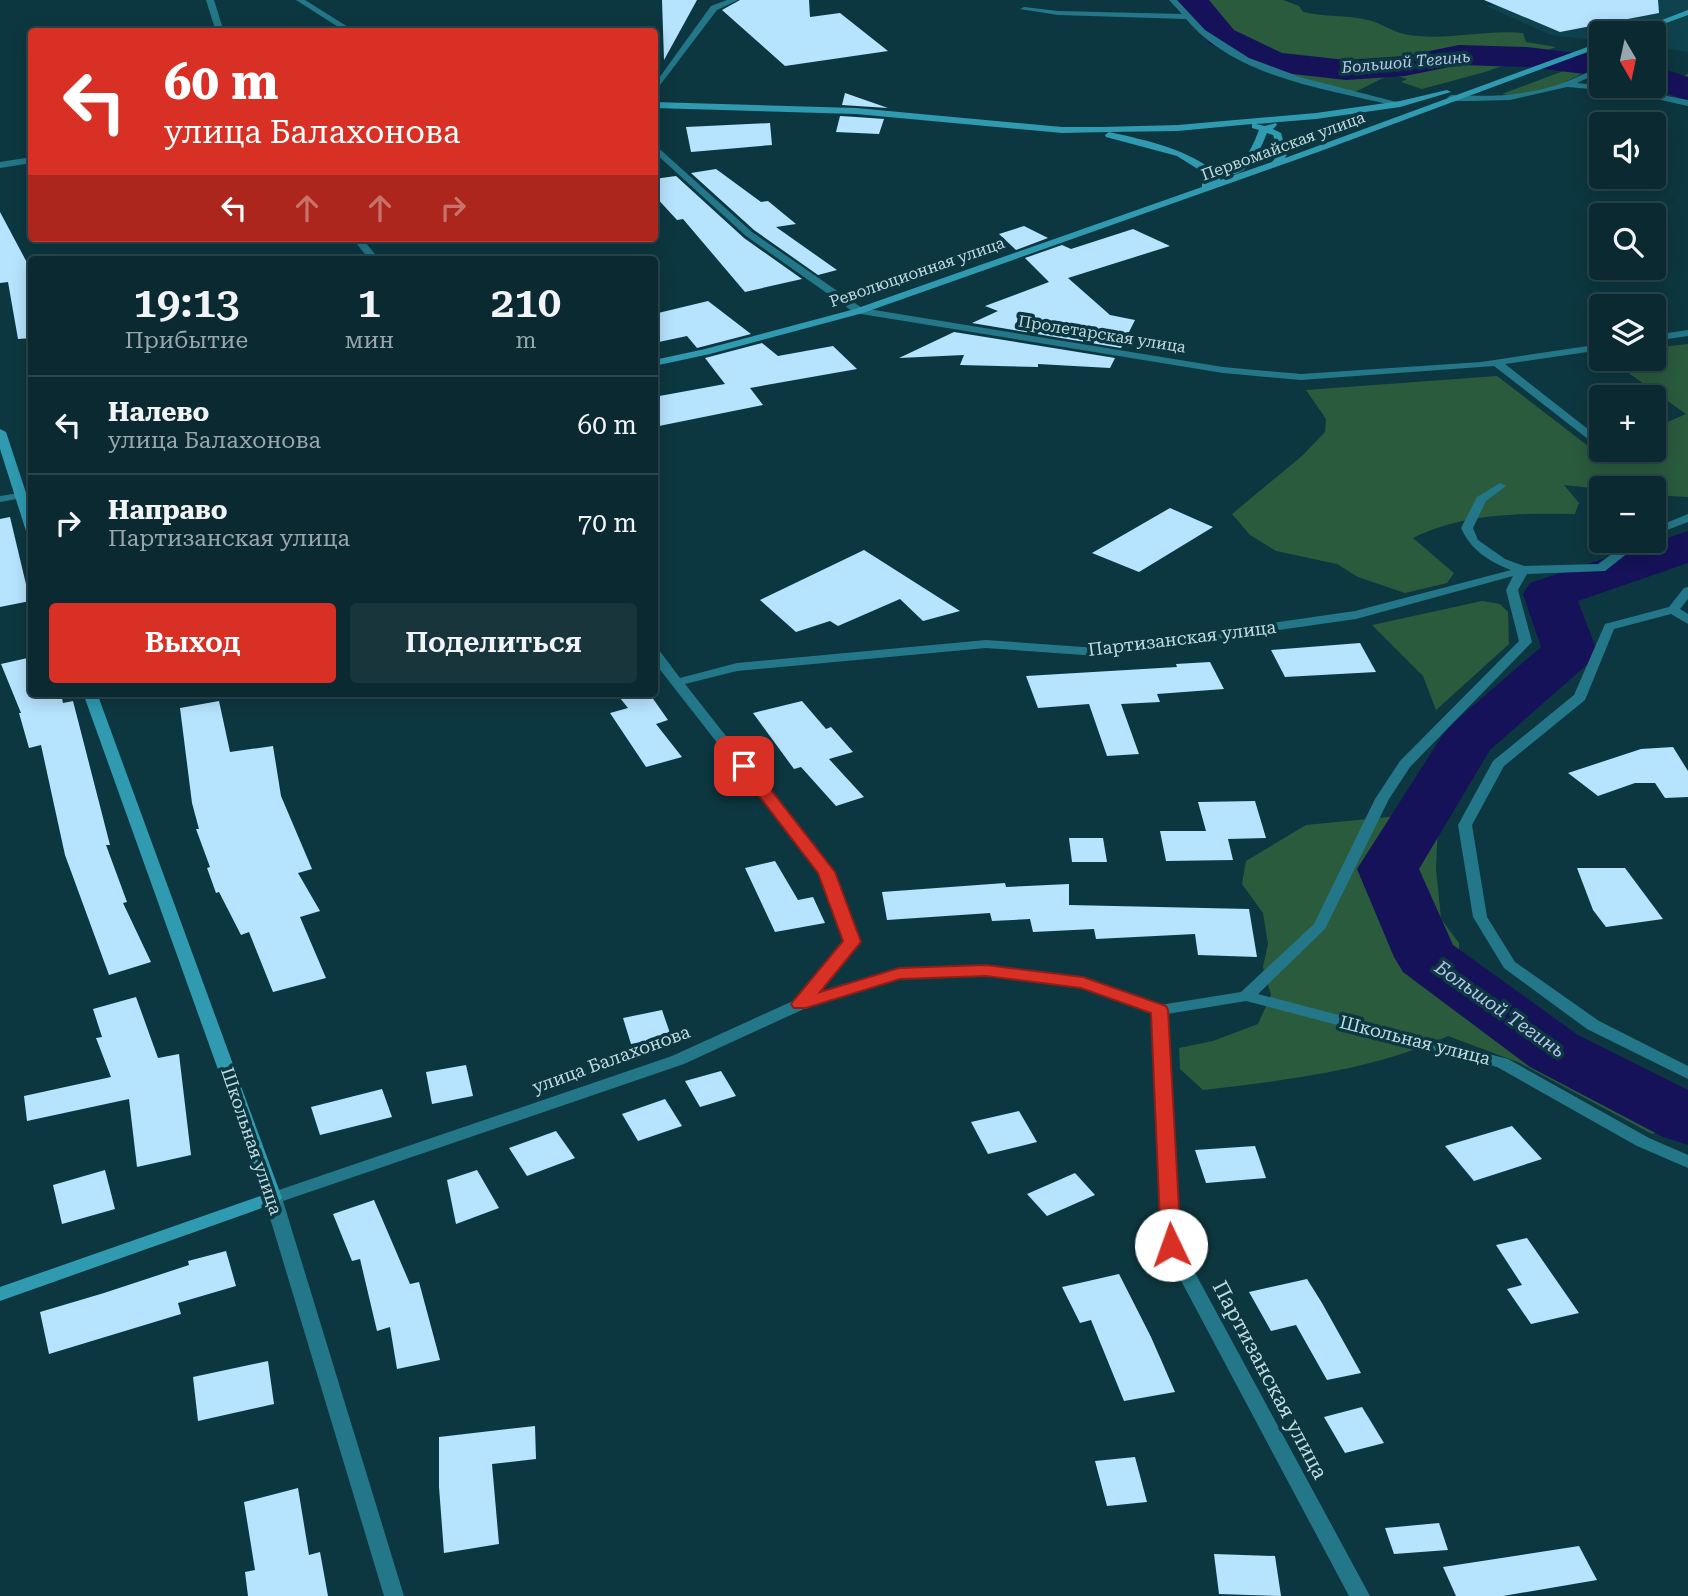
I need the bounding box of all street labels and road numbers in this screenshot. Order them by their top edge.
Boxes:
street label: Первомайская улица [1199,107,1368,184]
street label: Революционная улица [827,233,1007,311]
street label: Пролетарская улица [1017,311,1188,357]
street label: Партизанская улица [1087,616,1277,660]
street label: Школьная улица [1337,1011,1493,1069]
street label: улица Балахонова [529,1021,693,1097]
street label: Школьная улица [217,1065,287,1218]
street label: Партизанская улица [1208,1277,1333,1484]

